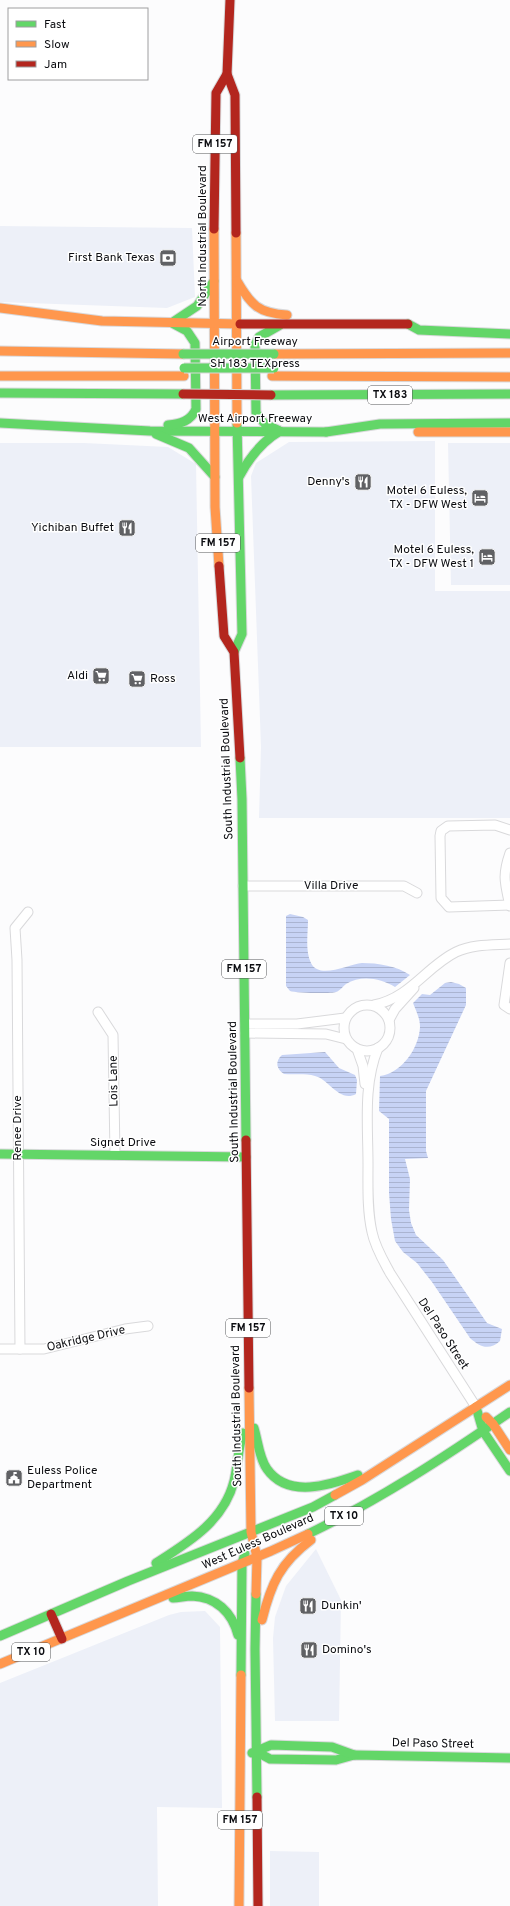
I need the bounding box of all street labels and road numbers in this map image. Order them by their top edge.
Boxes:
road number: FM 157 [193,135,237,153]
street label: North Industrial Boulevard [195,165,211,307]
street label: Airport Freeway [212,334,298,350]
street label: SH 183 TEXpress [210,356,300,372]
road number: TX 183 [368,386,412,404]
street label: West Airport Freeway [198,411,312,427]
road number: FM 157 [196,534,240,552]
street label: South Industrial Boulevard [217,698,237,840]
street label: Villa Drive [304,878,358,894]
road number: FM 157 [222,960,266,978]
street label: South Industrial Boulevard [225,1021,243,1163]
street label: Lois Lane [106,1055,122,1107]
street label: Renee Drive [10,1095,26,1161]
street label: Signet Drive [90,1135,156,1151]
street label: Del Paso Street [414,1295,472,1373]
road number: FM 157 [226,1319,270,1337]
street label: Oakridge Drive [45,1322,127,1356]
street label: South Industrial Boulevard [228,1345,246,1487]
road number: TX 10 [325,1507,363,1525]
street label: West Euless Boulevard [200,1510,316,1574]
road number: TX 10 [12,1643,50,1661]
street label: Del Paso Street [392,1735,474,1753]
road number: FM 157 [218,1811,262,1829]

